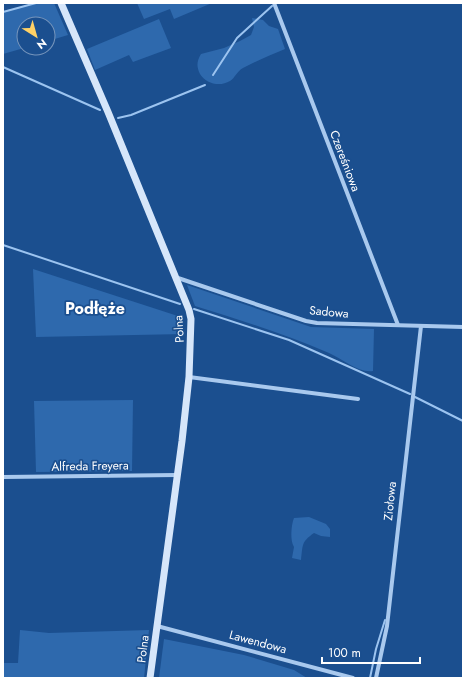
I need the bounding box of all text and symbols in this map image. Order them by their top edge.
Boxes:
north arrow [16,16,56,56]
text: N [34,35,50,53]
street label: Czereśniowa [325,128,365,195]
district label: Podłęże [65,297,125,320]
street label: Sadowa [309,301,350,323]
street label: Polna [169,315,189,343]
street label: Alfreda Freyera [51,456,129,476]
street label: Ziołowa [379,480,401,521]
street label: Lawendowa [227,626,289,658]
street label: Polna [132,634,154,664]
scale bar [322,639,420,665]
text: 100 m [328,644,361,662]

